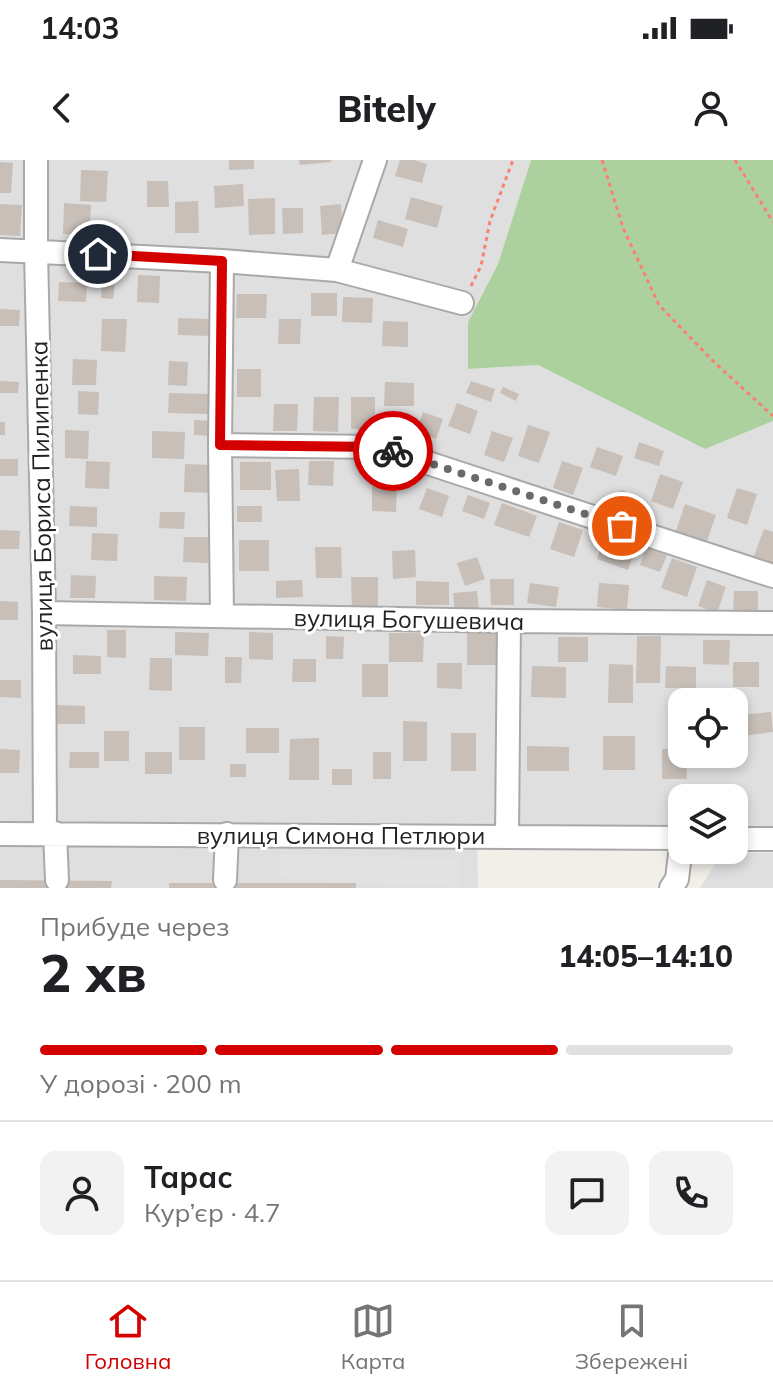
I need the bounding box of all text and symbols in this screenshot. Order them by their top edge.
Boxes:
text: 14:03 [40,9,119,47]
icon: back [40,86,84,130]
text: Bitely [337,86,436,131]
icon: person [689,86,733,130]
pin [64,220,132,288]
icon: home [76,232,120,276]
street label: вулиця Бориса Пилипенка [23,340,59,652]
courier [353,411,433,491]
icon: bike [371,429,415,473]
pin [588,492,656,560]
icon: bag [600,504,644,548]
street label: вулиця Богушевича [293,602,525,636]
map controls [668,688,748,864]
button: locate [668,688,748,768]
button: layers [668,784,748,864]
street label: вулиця Симона Петлюри [197,820,485,850]
text: Прибуде через [40,910,229,943]
text: 14:05–14:10 [558,937,733,975]
text: 2 хв [40,940,146,1005]
text: У дорозі · 200 m [40,1067,242,1100]
button: person [40,1151,124,1235]
button: chat [545,1151,629,1235]
button: phone [649,1151,733,1235]
text: Тарас [144,1158,233,1196]
text: Кур’єр · 4.7 [144,1196,281,1229]
tab: Головна [85,1299,171,1375]
tab: Карта [341,1299,405,1375]
tab: Збережені [575,1299,688,1375]

